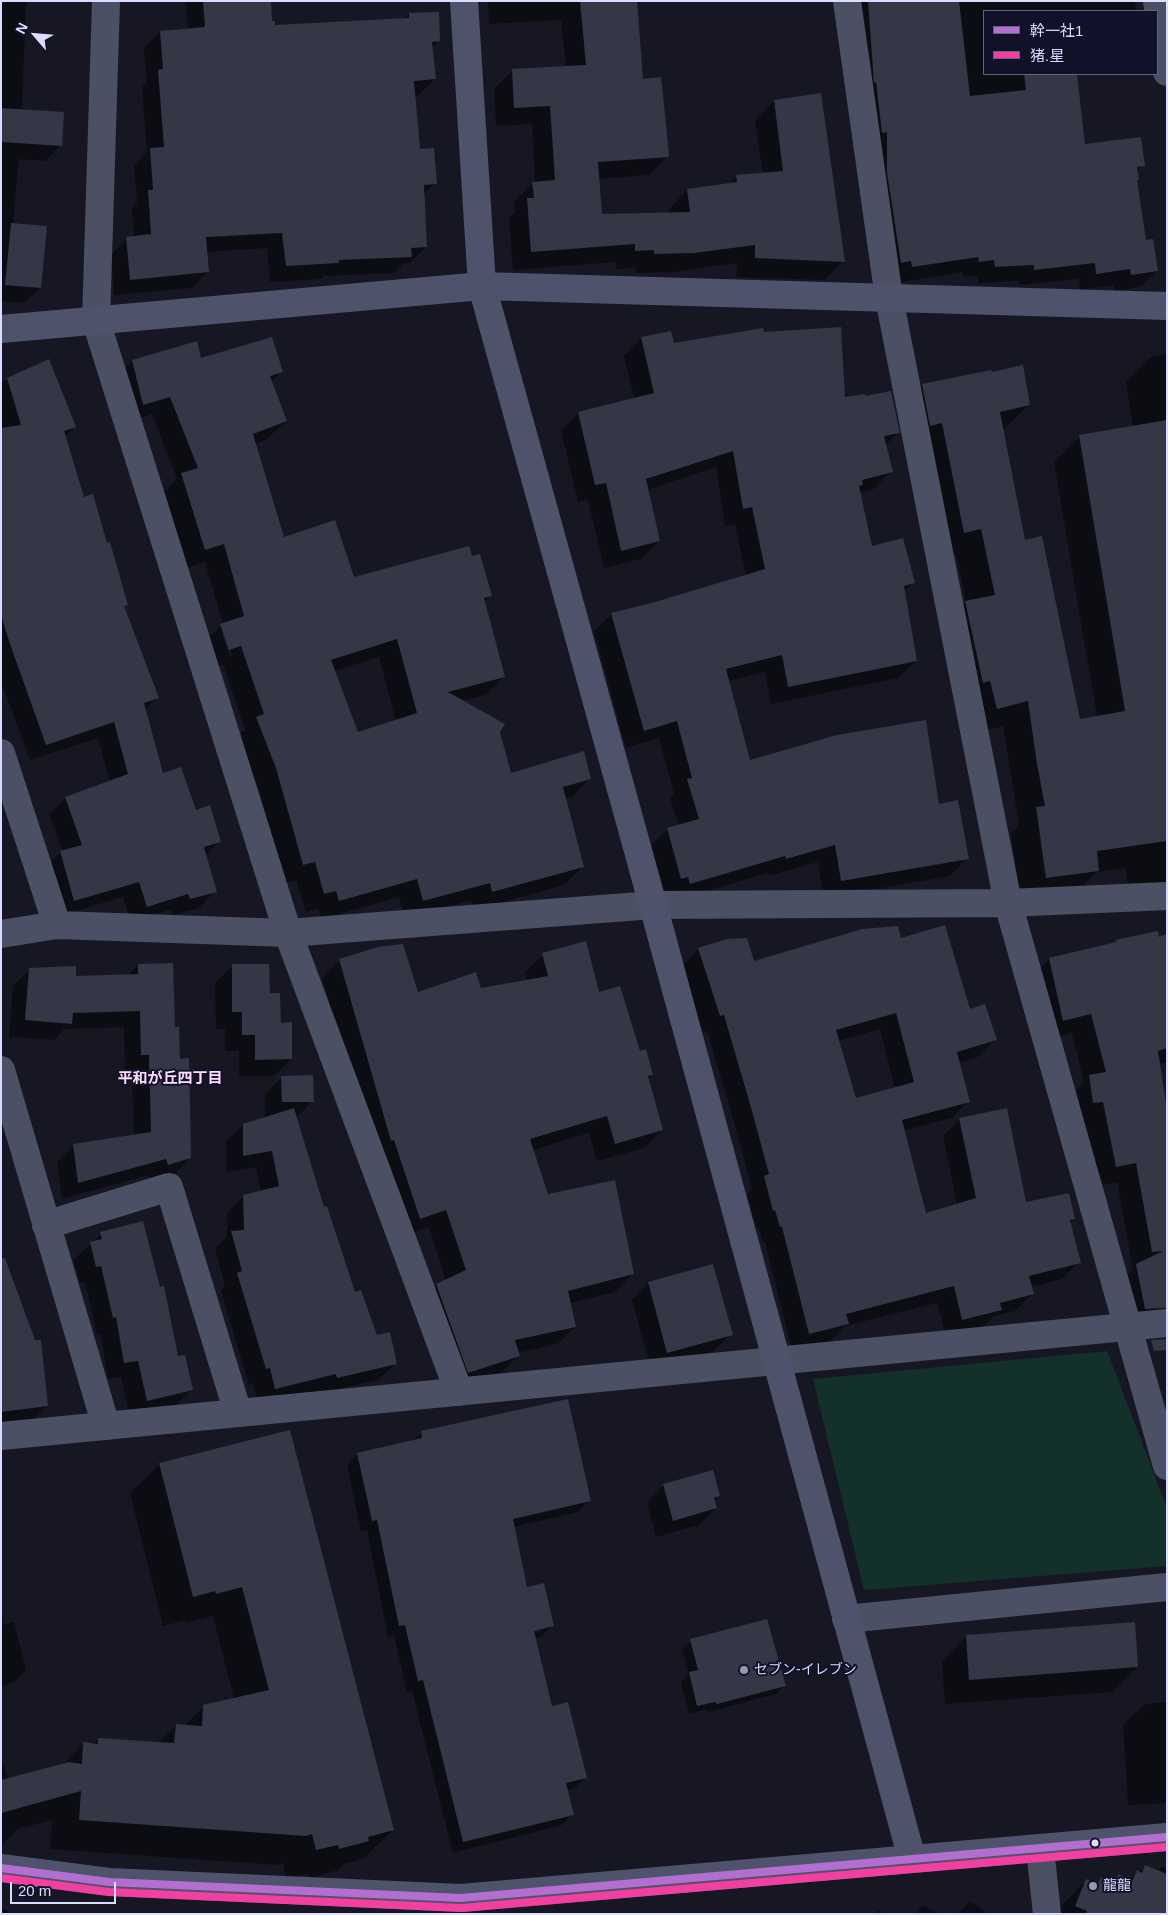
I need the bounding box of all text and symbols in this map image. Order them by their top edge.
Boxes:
north arrow [10,10,60,60]
legend [983,10,1158,75]
text: N [12,20,31,36]
text: 幹一社1 [1030,22,1083,39]
text: 猪.星 [1030,47,1064,64]
district label: 平和が丘四丁目 [118,1070,222,1088]
place label: セブン-イレブン [754,1662,857,1678]
marker: セブン-イレブン [738,1664,750,1676]
unlabelled marker [1090,1838,1100,1848]
scale bar [12,1872,119,1904]
place label: 龍龍 [1103,1878,1131,1894]
marker: 龍龍 [1087,1880,1099,1892]
text: 20 m [18,1882,51,1899]

